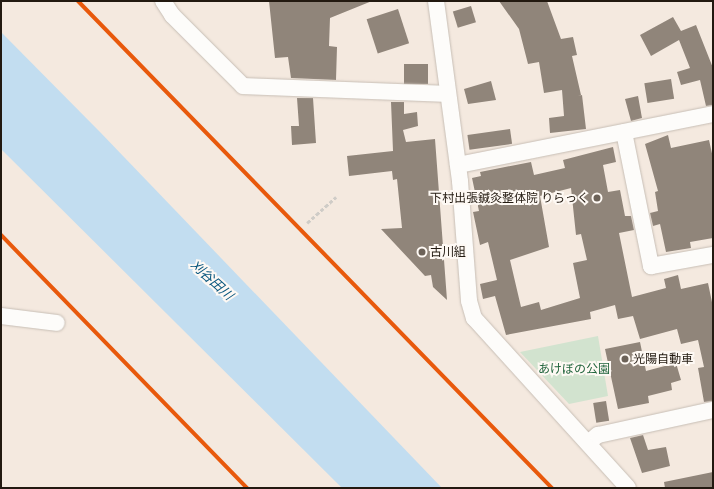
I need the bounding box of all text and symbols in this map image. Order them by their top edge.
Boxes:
place label: 下村出張鍼灸整体院 りらっく [430,191,589,205]
marker: 下村出張鍼灸整体院 りらっく [592,193,602,203]
place label: 古川組 [430,245,466,259]
marker: 古川組 [417,247,427,257]
water label: 刈谷田川 [187,257,237,303]
place label: 光陽自動車 [633,352,693,366]
marker: 光陽自動車 [620,354,630,364]
park label: あけぼの公園 [538,362,610,376]

